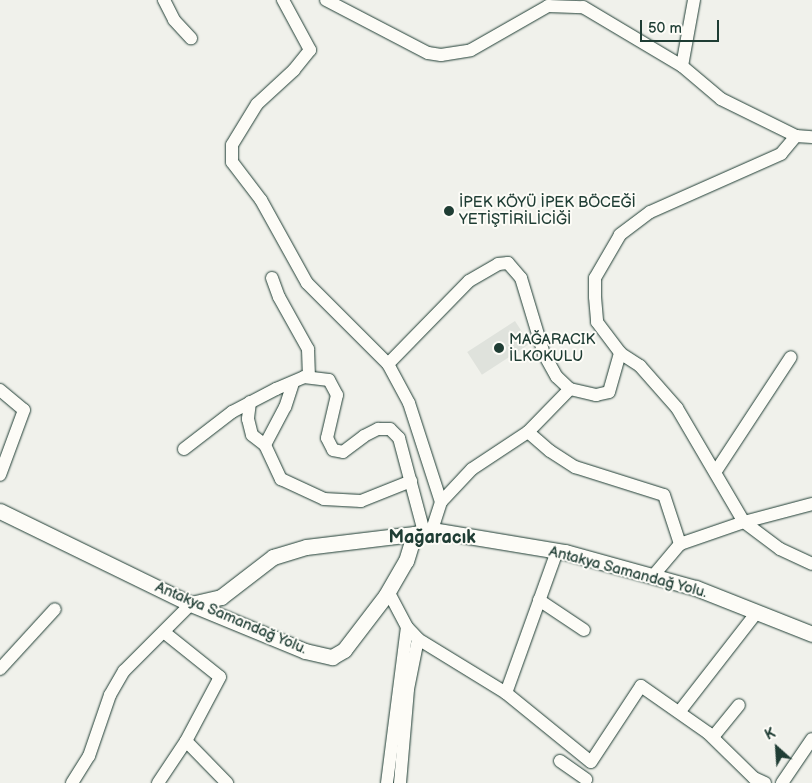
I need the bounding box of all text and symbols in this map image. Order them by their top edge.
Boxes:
scale bar [642,10,721,42]
text: 50 m [648,19,682,38]
place label: İPEK KÖYÜ İPEK BÖCEĞİ YETİŞTİRİLİCİĞİ [459,193,636,228]
marker: İPEK KÖYÜ İPEK BÖCEĞİ YETİŞTİRİLİCİĞİ [443,205,455,217]
place label: MAĞARACIK İLKOKULU [509,330,595,365]
marker: MAĞARACIK İLKOKULU [493,342,505,354]
district label: Mağaracık [388,527,476,549]
street label: Antakya Samandağ Yolu. [546,542,710,602]
street label: Antakya Samandağ Yolu. [152,578,310,658]
north arrow [752,723,802,773]
text: K [762,724,778,744]

